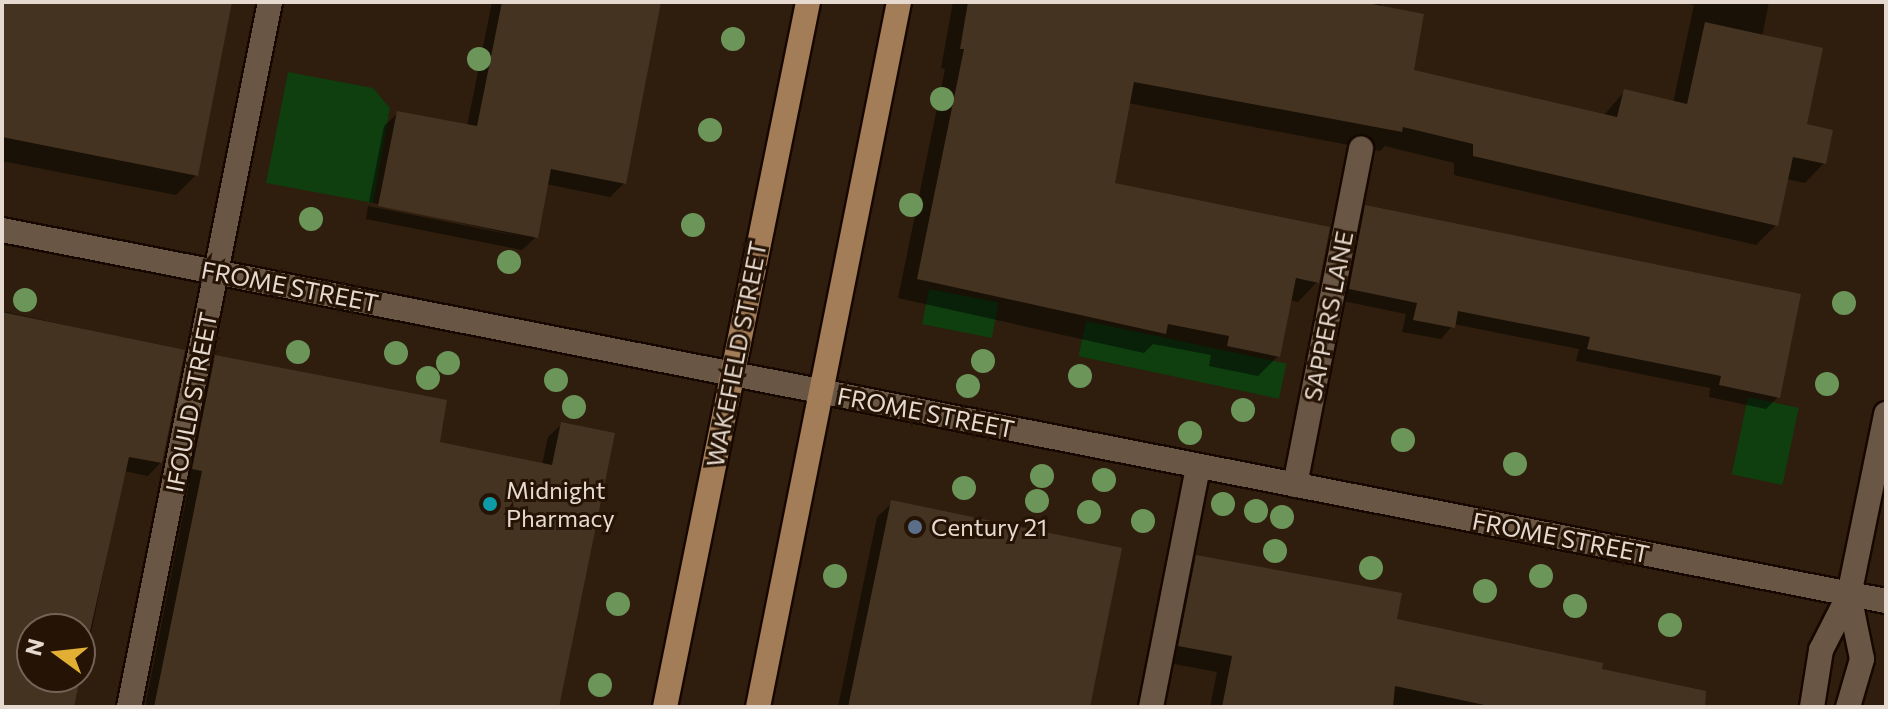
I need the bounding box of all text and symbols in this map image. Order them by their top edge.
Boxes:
street label: SAPPERS LANE [1297,229,1359,403]
street label: WAKEFIELD STREET [700,239,772,469]
street label: FROME STREET [199,255,381,317]
street label: IFOULD STREET [159,310,223,494]
street label: FROME STREET [835,381,1017,443]
place label: Midnight Pharmacy [506,476,615,532]
marker: Midnight Pharmacy [481,495,499,513]
street label: FROME STREET [1470,506,1652,568]
place label: Century 21 [931,513,1047,541]
marker: Century 21 [906,518,924,536]
north arrow [16,613,96,693]
text: N [19,636,49,659]

